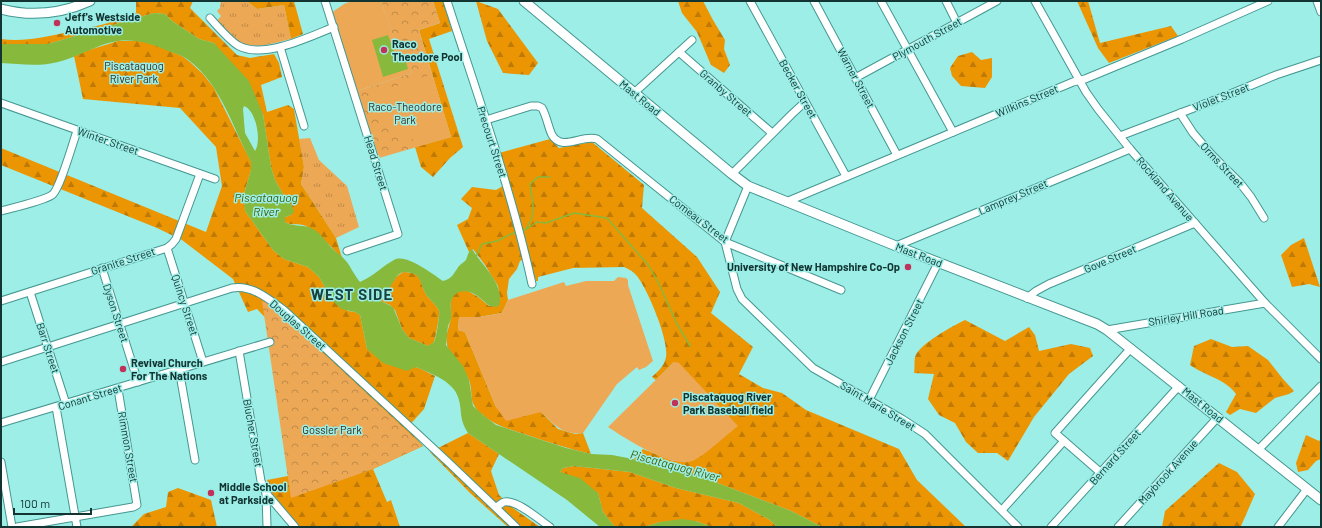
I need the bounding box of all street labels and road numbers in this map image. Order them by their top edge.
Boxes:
street label: Plymouth Street [890,14,964,63]
street label: Warner Street [835,45,878,110]
street label: Becker Street [777,57,820,121]
street label: Granby Street [697,66,755,119]
street label: Mast Road [617,77,664,118]
street label: Violet Street [1191,80,1251,113]
street label: Wilkins Street [994,82,1060,120]
street label: Precourt Street [475,105,510,179]
street label: Winter Street [76,124,141,157]
street label: Head Street [362,134,391,192]
street label: Orms Street [1198,139,1247,190]
street label: Rockland Avenue [1134,154,1197,224]
street label: Lamprey Street [976,176,1049,217]
street label: Comeau Street [667,192,732,245]
street label: Mast Road [894,240,945,269]
street label: Gove Street [1082,242,1138,275]
street label: Granite Street [89,244,157,277]
street label: Quincy Street [169,272,202,337]
street label: Dyson Street [101,282,132,344]
street label: Jackson Street [881,296,926,367]
street label: Douglas Street [268,297,329,353]
street label: Shirley Hill Road [1147,303,1225,328]
street label: Barr Street [34,321,63,375]
street label: Saint Marie Street [838,378,918,433]
street label: Conant Street [56,381,123,412]
street label: Mast Road [1180,384,1227,425]
street label: Blucher Street [241,398,266,468]
street label: Rimmon Street [116,410,141,483]
street label: Bernard Street [1086,426,1143,487]
street label: Maybrook Avenue [1135,436,1200,507]

